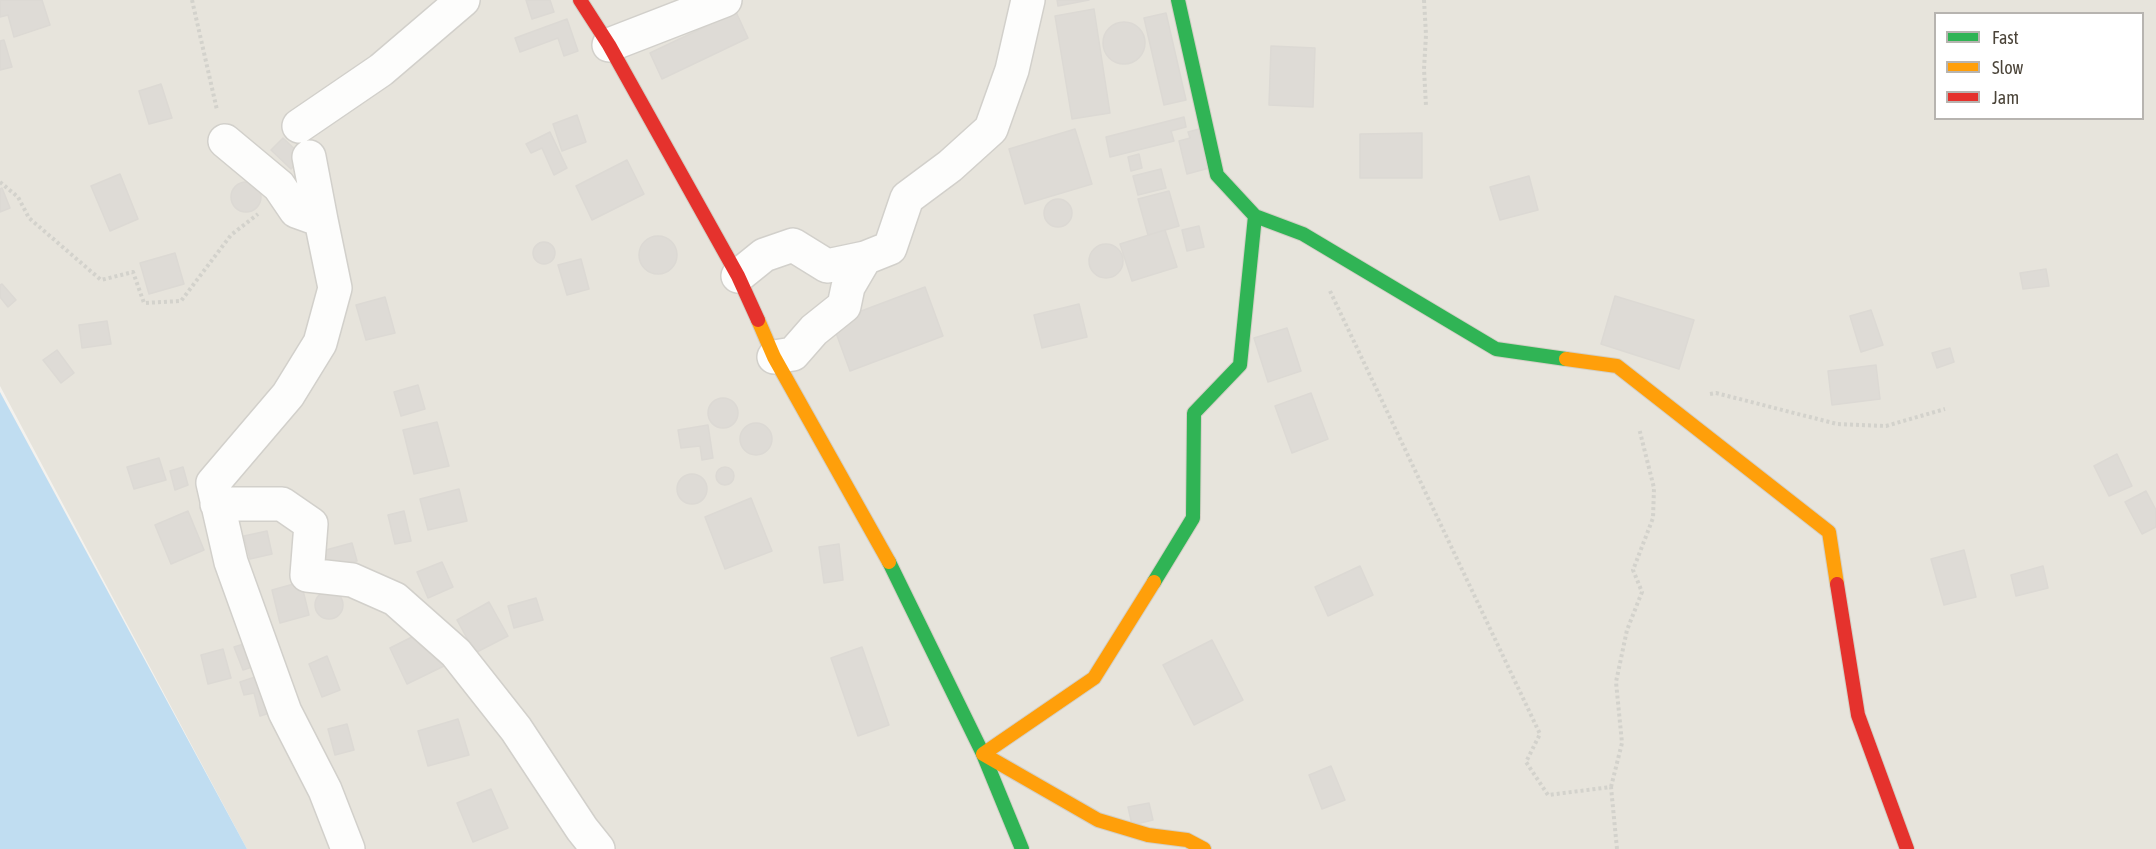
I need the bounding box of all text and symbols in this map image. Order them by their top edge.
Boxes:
legend [1934,12,2144,120]
text: Fast [1992,27,2019,48]
text: Slow [1992,57,2023,78]
text: Jam [1992,87,2019,108]

